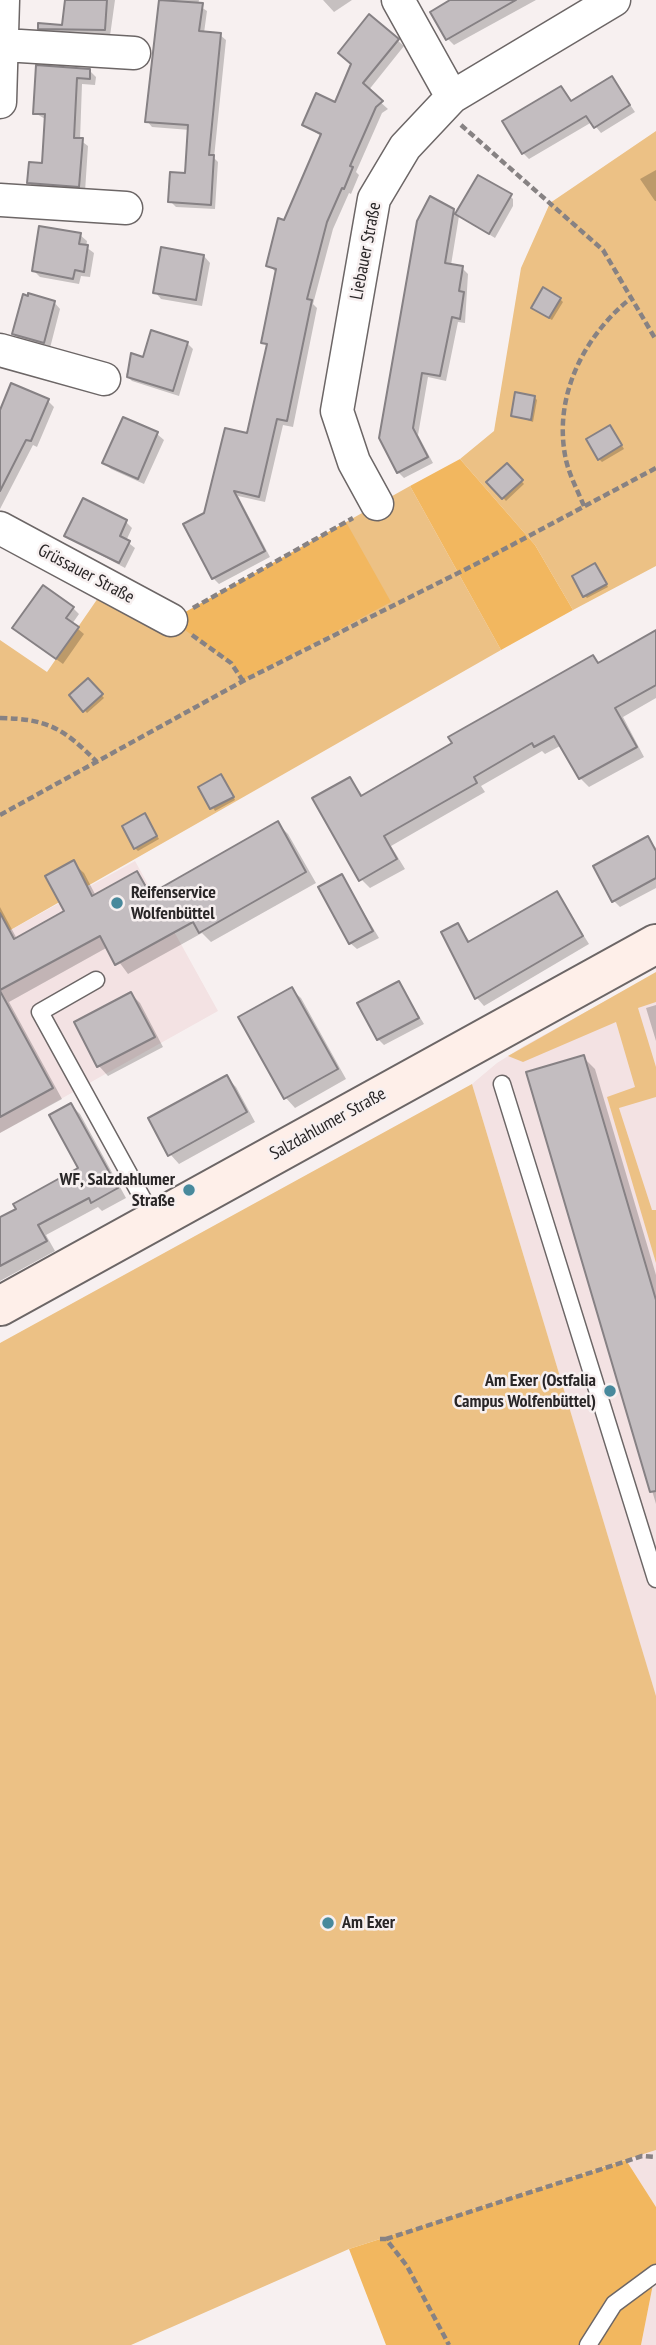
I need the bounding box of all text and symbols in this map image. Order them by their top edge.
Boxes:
street label: Liebauer Straße [346,200,386,302]
street label: Grüssauer Straße [34,540,138,608]
place label: Reifenservice Wolfenbüttel [131,882,216,924]
marker: Reifenservice Wolfenbüttel [109,895,125,911]
street label: Salzdahlumer Straße [266,1083,390,1165]
place label: WF, Salzdahlumer Straße [60,1169,175,1212]
marker: WF, Salzdahlumer Straße [181,1182,197,1198]
place label: Am Exer (Ostfalia Campus Wolfenbüttel) [454,1370,596,1412]
marker: Am Exer (Ostfalia Campus Wolfenbüttel) [602,1383,618,1399]
place label: Am Exer [342,1912,395,1934]
marker: Am Exer [320,1915,336,1931]

